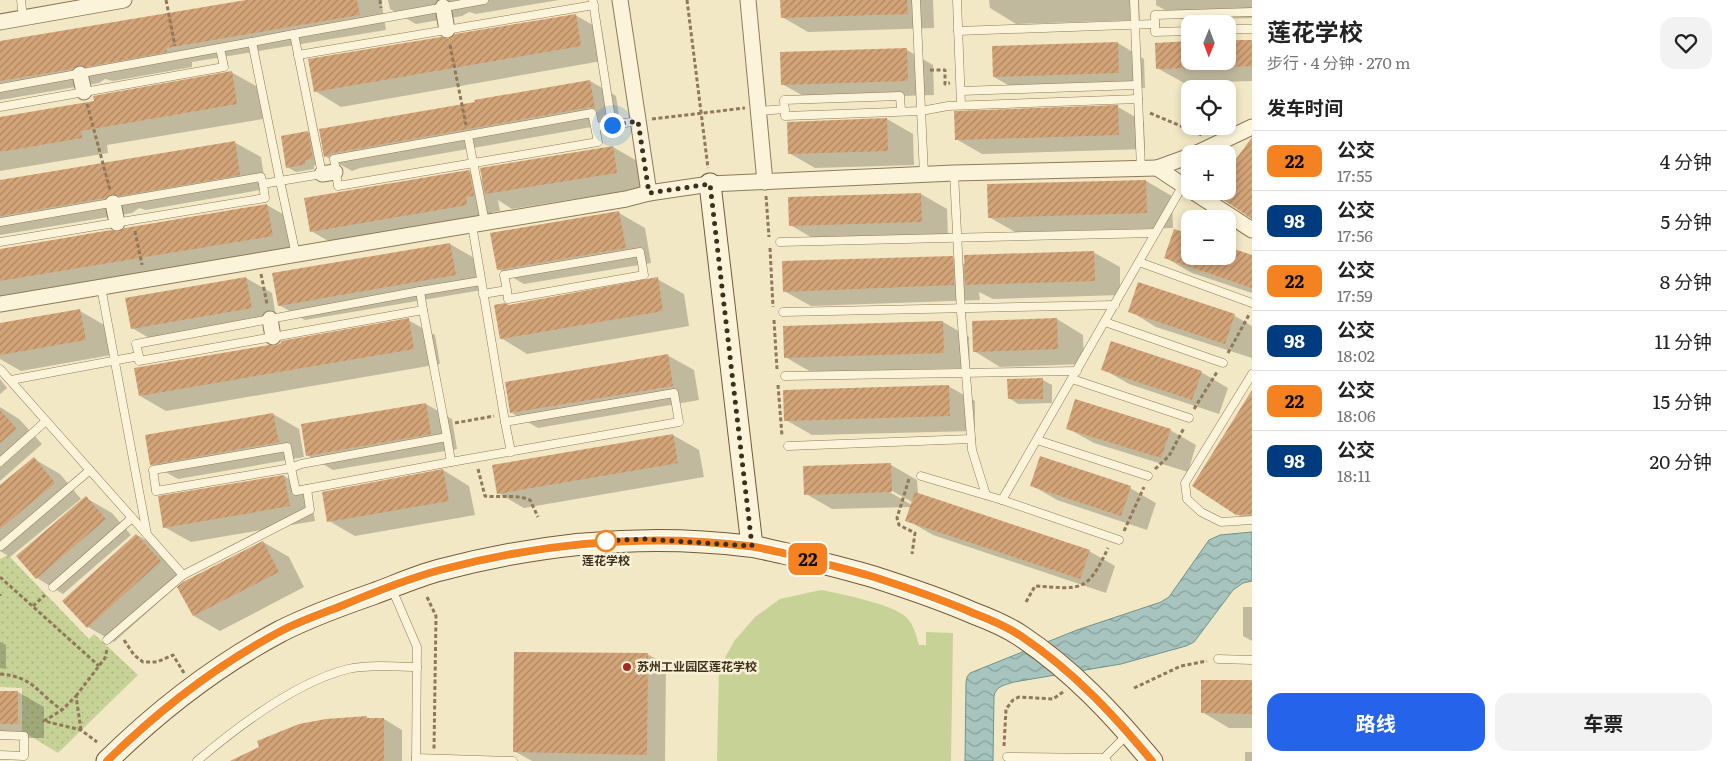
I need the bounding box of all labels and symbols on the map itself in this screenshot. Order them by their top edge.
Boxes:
north arrow [1181,15,1236,70]
your location [600,113,625,138]
marker: 莲花学校 [595,530,617,552]
line badge: 22 [786,543,830,575]
place label: 莲花学校 [582,551,630,569]
place label: 苏州工业园区莲花学校 [637,657,757,675]
marker: 苏州工业园区莲花学校 [621,661,633,673]

